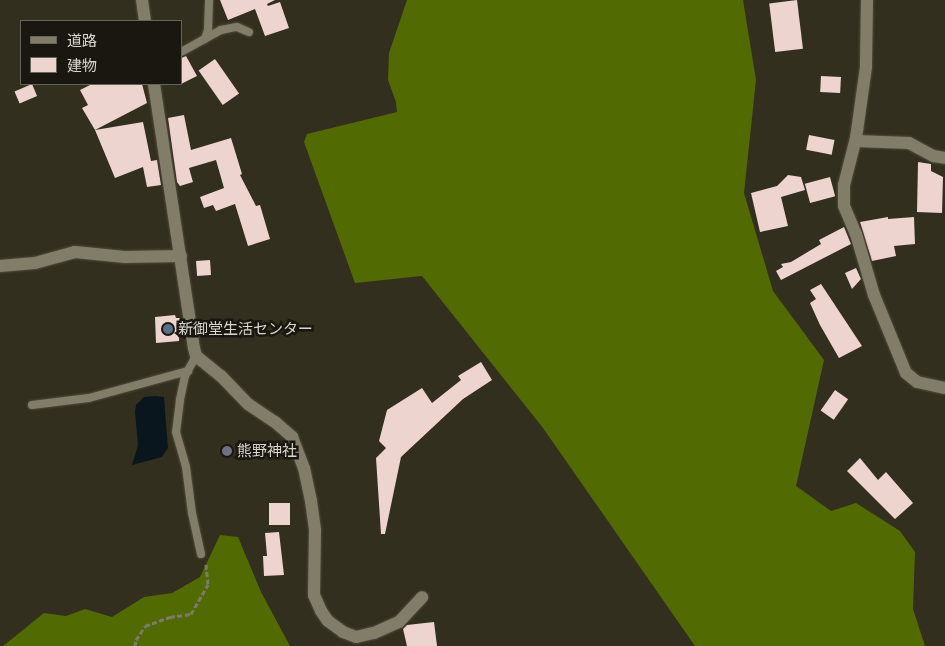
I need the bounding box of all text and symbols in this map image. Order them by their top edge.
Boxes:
legend [20,20,182,85]
text: 道路 [67,31,97,50]
text: 建物 [67,56,97,75]
place label: 新御堂生活センター [178,320,313,338]
marker: 新御堂生活センター [162,323,174,335]
place label: 熊野神社 [237,442,297,460]
marker: 熊野神社 [221,445,233,457]

